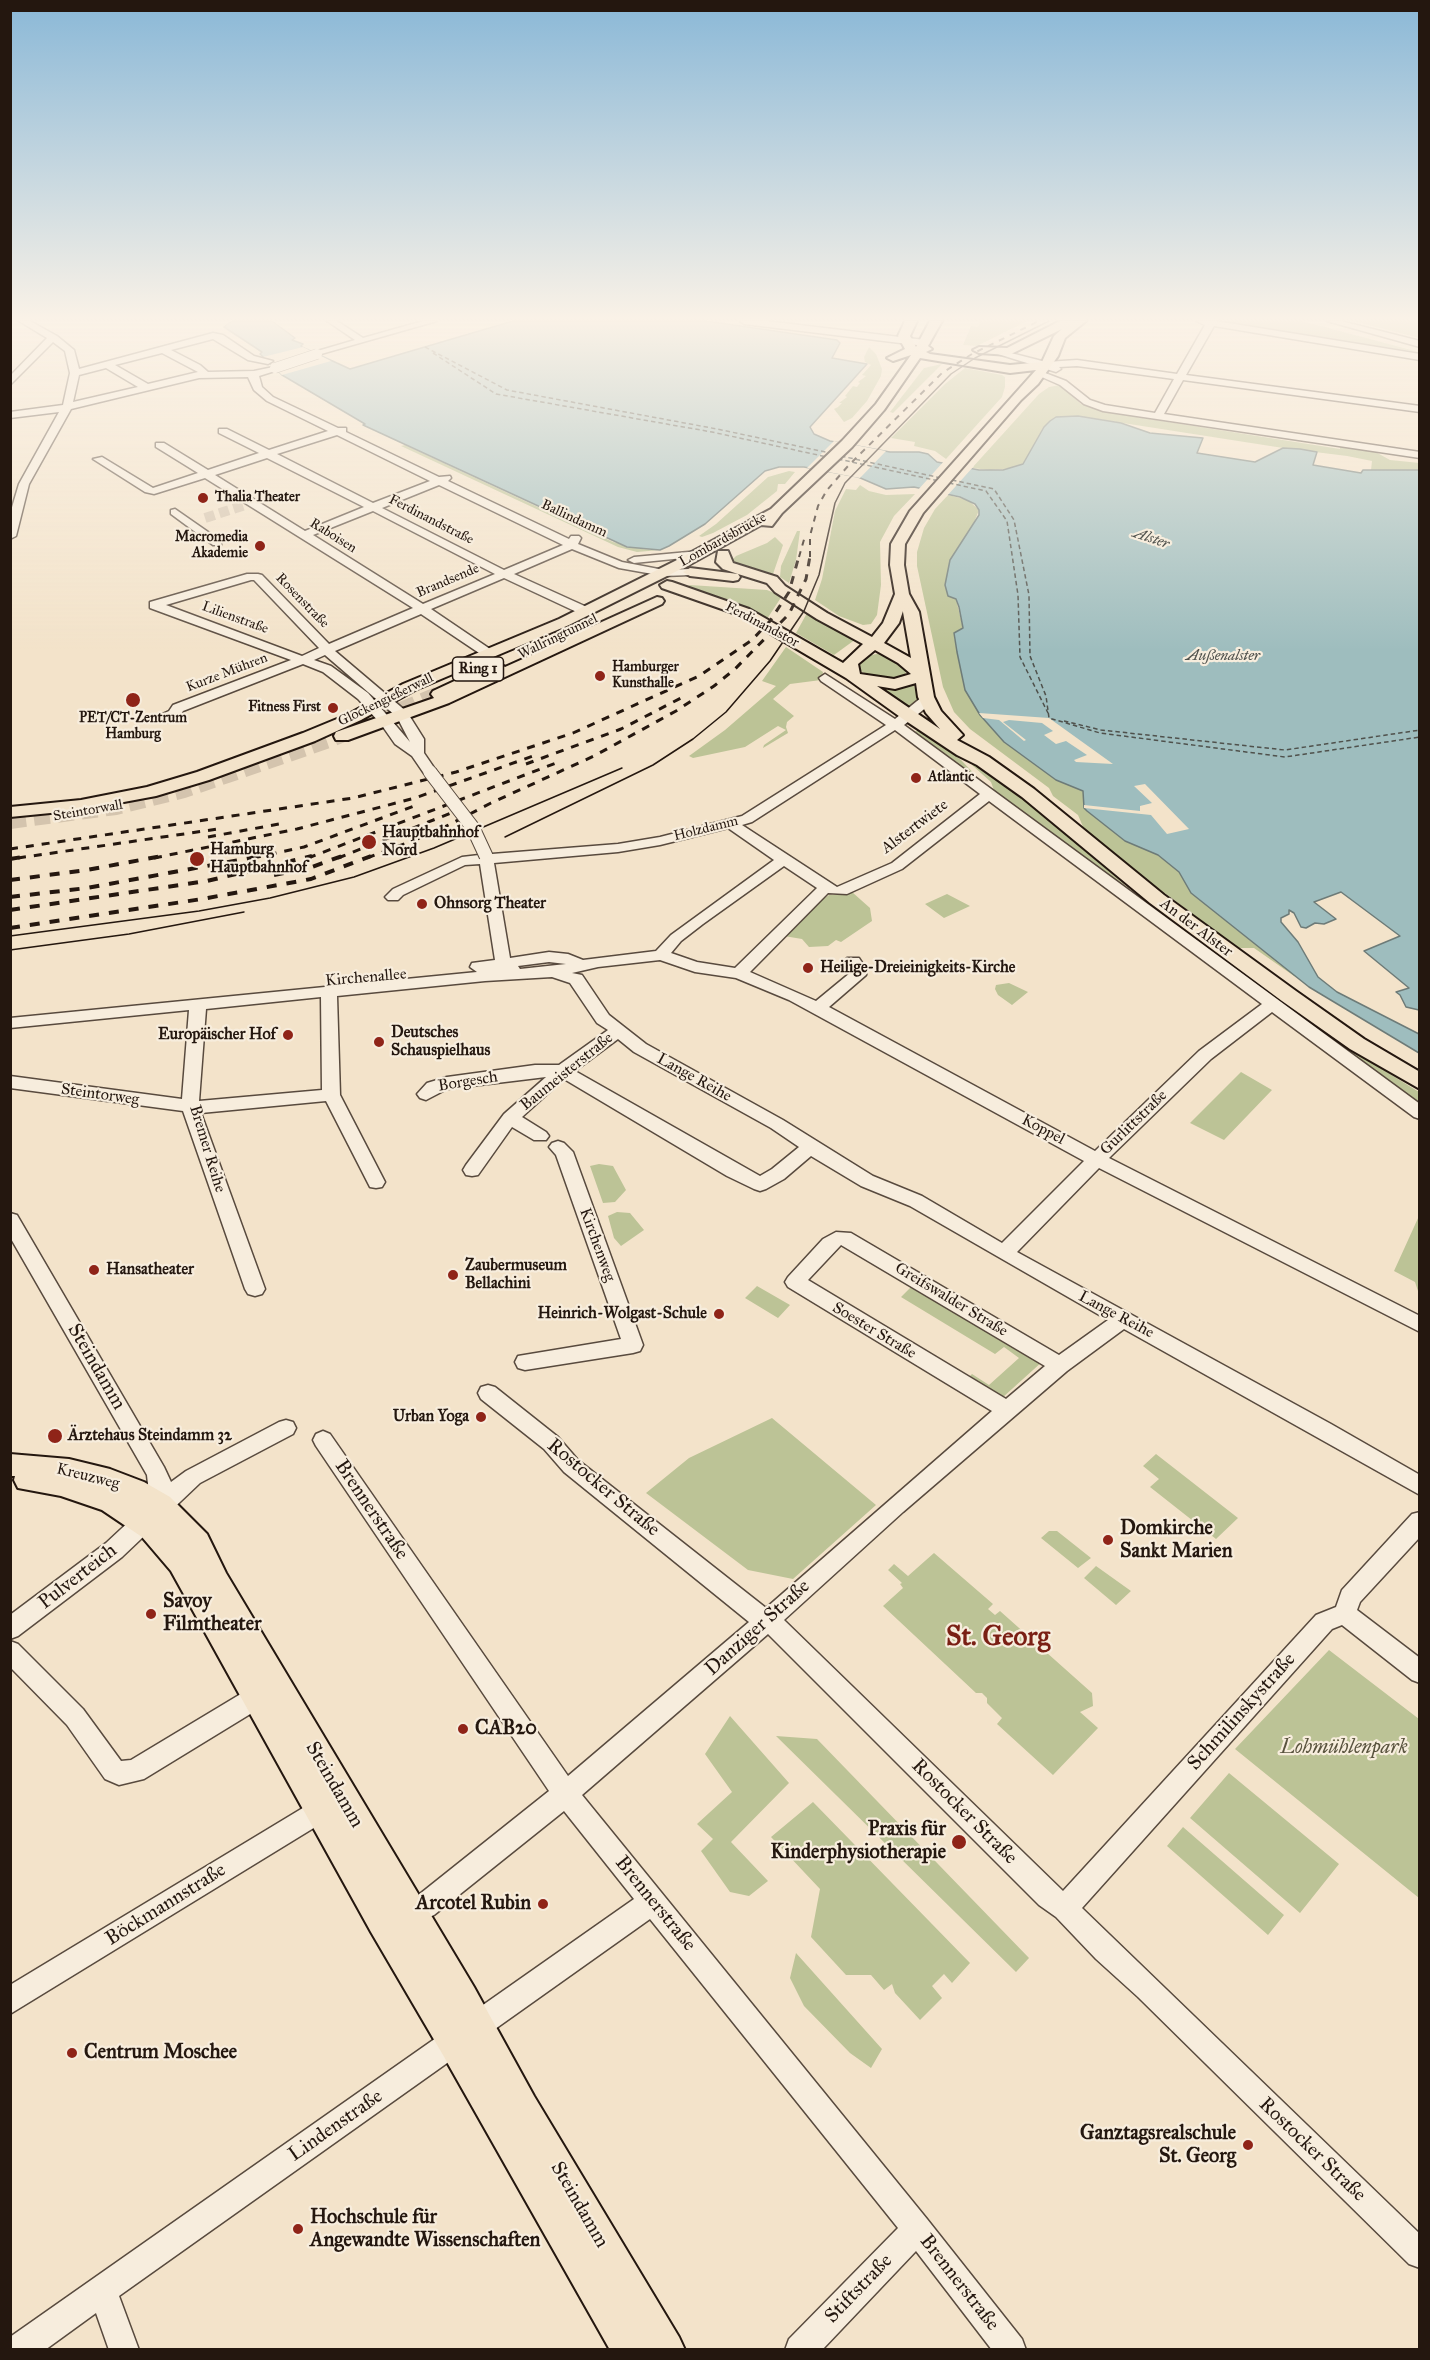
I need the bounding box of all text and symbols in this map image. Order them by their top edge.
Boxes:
place label: Thalia Theater [215,490,300,506]
marker: Thalia Theater [196,491,210,505]
street label: Ferdinandstraße [386,491,476,549]
street label: Ballindamm [538,496,610,542]
street label: Lombardsbrücke [677,509,769,571]
street label: Raboisen [306,515,360,557]
water label: Alster [1130,524,1172,554]
place label: Macromedia Akademie [175,530,248,562]
marker: Macromedia Akademie [253,539,267,553]
street label: Brandsende [414,560,482,602]
street label: Rosenstraße [272,570,332,632]
street label: Lilienstraße [199,598,271,638]
street label: Ferdinandstor [722,599,802,651]
street label: Wallringtunnel [515,610,601,664]
water label: Außenalster [1186,647,1260,665]
street label: Kurze Mühren [184,650,270,696]
road number: Ring 1 [452,657,504,681]
place label: Hamburger Kunsthalle [612,660,679,692]
marker: Hamburger Kunsthalle [593,669,607,683]
street label: Glockengießerwall [336,670,436,730]
marker: PET/CT-Zentrum Hamburg [124,691,142,709]
place label: Fitness First [248,700,321,716]
marker: Fitness First [326,701,340,715]
place label: PET/CT-Zentrum Hamburg [79,711,187,744]
place label: Atlantic [928,770,974,786]
marker: Atlantic [909,771,923,785]
street label: Alstertwiete [878,796,952,858]
street label: Steintorwall [52,797,124,825]
street label: Holzdamm [672,813,740,845]
place label: Hauptbahnhof Nord [382,823,479,861]
marker: Hauptbahnhof Nord [360,833,378,851]
place label: Hamburg Hauptbahnhof [210,840,307,878]
marker: Hamburg Hauptbahnhof [188,850,206,868]
place label: Ohnsorg Theater [434,894,546,914]
street label: An der Alster [1156,894,1236,962]
marker: Ohnsorg Theater [415,897,429,911]
place label: Heilige-Dreieinigkeits-Kirche [820,958,1016,978]
marker: Heilige-Dreieinigkeits-Kirche [801,961,815,975]
street label: Kirchenallee [325,965,407,991]
place label: Deutsches Schauspielhaus [391,1023,490,1061]
place label: Europäischer Hof [158,1025,276,1045]
marker: Europäischer Hof [281,1028,295,1042]
street label: Baumeisterstraße [517,1029,617,1115]
marker: Deutsches Schauspielhaus [372,1035,386,1049]
street label: Lange Reihe [653,1050,735,1106]
street label: Borgesch [437,1068,499,1096]
street label: Steintorweg [60,1080,140,1110]
street label: Gurlittstraße [1097,1086,1171,1160]
street label: Bremer Reihe [185,1103,229,1195]
street label: Koppel [1018,1111,1068,1149]
street label: Kirchenweg [575,1206,619,1284]
place label: Zaubermuseum Bellachini [465,1256,567,1294]
street label: Greifswalder Straße [891,1259,1011,1341]
place label: Hansatheater [106,1260,194,1280]
marker: Hansatheater [87,1263,101,1277]
marker: Zaubermuseum Bellachini [446,1268,460,1282]
street label: Lange Reihe [1075,1287,1157,1343]
street label: Soester Straße [829,1299,919,1363]
place label: Heinrich-Wolgast-Schule [538,1304,707,1324]
marker: Heinrich-Wolgast-Schule [712,1307,726,1321]
street label: Steindamm [62,1320,130,1414]
place label: Urban Yoga [393,1407,469,1427]
marker: Urban Yoga [474,1410,488,1424]
place label: Ärztehaus Steindamm 32 [68,1426,232,1446]
marker: Ärztehaus Steindamm 32 [46,1427,64,1445]
street label: Rostocker Straße [542,1434,664,1542]
street label: Brennerstraße [329,1455,413,1565]
street label: Kreuzweg [54,1460,122,1494]
place label: Domkirche Sankt Marien [1120,1517,1233,1564]
marker: Domkirche Sankt Marien [1101,1533,1115,1547]
street label: Pulverteich [34,1539,122,1615]
street label: Danziger Straße [701,1575,815,1681]
place label: Savoy Filmtheater [163,1590,261,1637]
marker: Savoy Filmtheater [144,1607,158,1621]
district label: St. Georg [946,1622,1050,1654]
street label: Schmilinskystraße [1183,1648,1301,1776]
place label: CAB20 [475,1717,537,1741]
marker: CAB20 [456,1722,470,1736]
park label: Lohmühlenpark [1280,1736,1408,1760]
street label: Steindamm [300,1738,368,1832]
street label: Rostocker Straße [906,1754,1022,1870]
place label: Praxis für Kinderphysiotherapie [771,1818,946,1865]
marker: Praxis für Kinderphysiotherapie [950,1833,968,1851]
street label: Brennerstraße [609,1852,701,1956]
street label: Böckmannstraße [102,1859,230,1951]
place label: Arcotel Rubin [416,1892,531,1916]
marker: Arcotel Rubin [536,1897,550,1911]
place label: Centrum Moschee [84,2041,237,2065]
marker: Centrum Moschee [65,2046,79,2060]
street label: Lindenstraße [284,2085,388,2167]
street label: Rostocker Straße [1253,2093,1371,2207]
place label: Ganztagsrealschule St. Georg [1080,2122,1236,2169]
marker: Ganztagsrealschule St. Georg [1241,2138,1255,2152]
street label: Steindamm [545,2158,613,2252]
place label: Hochschule für Angewandte Wissenschaften [310,2206,540,2253]
marker: Hochschule für Angewandte Wissenschaften [291,2222,305,2236]
street label: Brennerstraße [914,2230,1004,2336]
street label: Stiftstraße [820,2249,898,2329]

